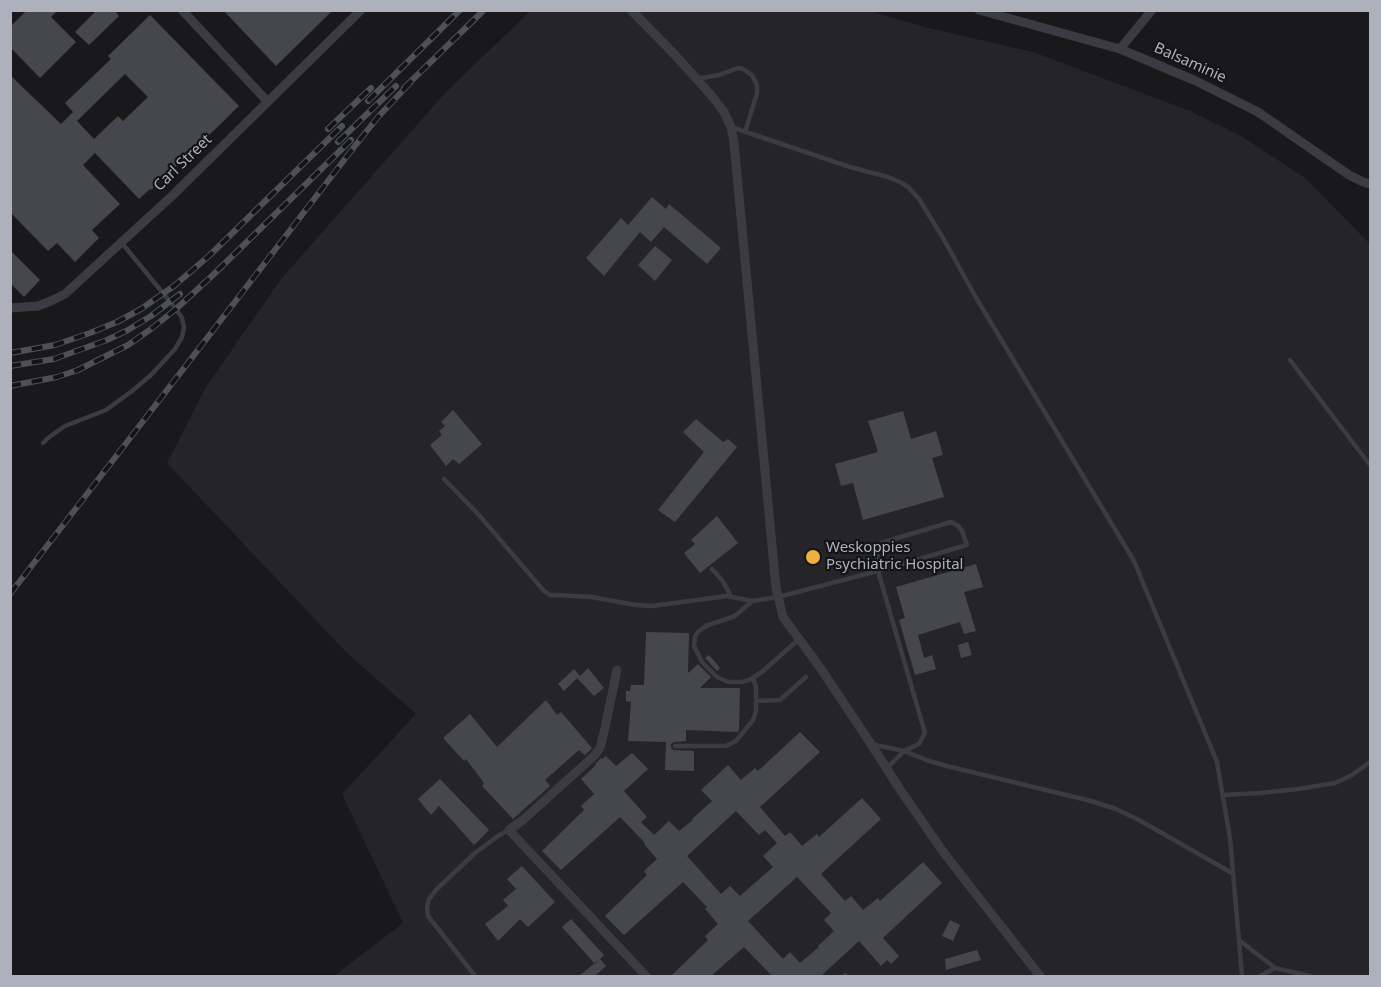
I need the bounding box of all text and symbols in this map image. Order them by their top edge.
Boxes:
street label: Balsaminie [1151,39,1229,87]
street label: Carl Street [150,131,216,195]
place label: Weskoppies Psychiatric Hospital [826,539,963,574]
marker: Weskoppies Psychiatric Hospital [804,548,822,566]

